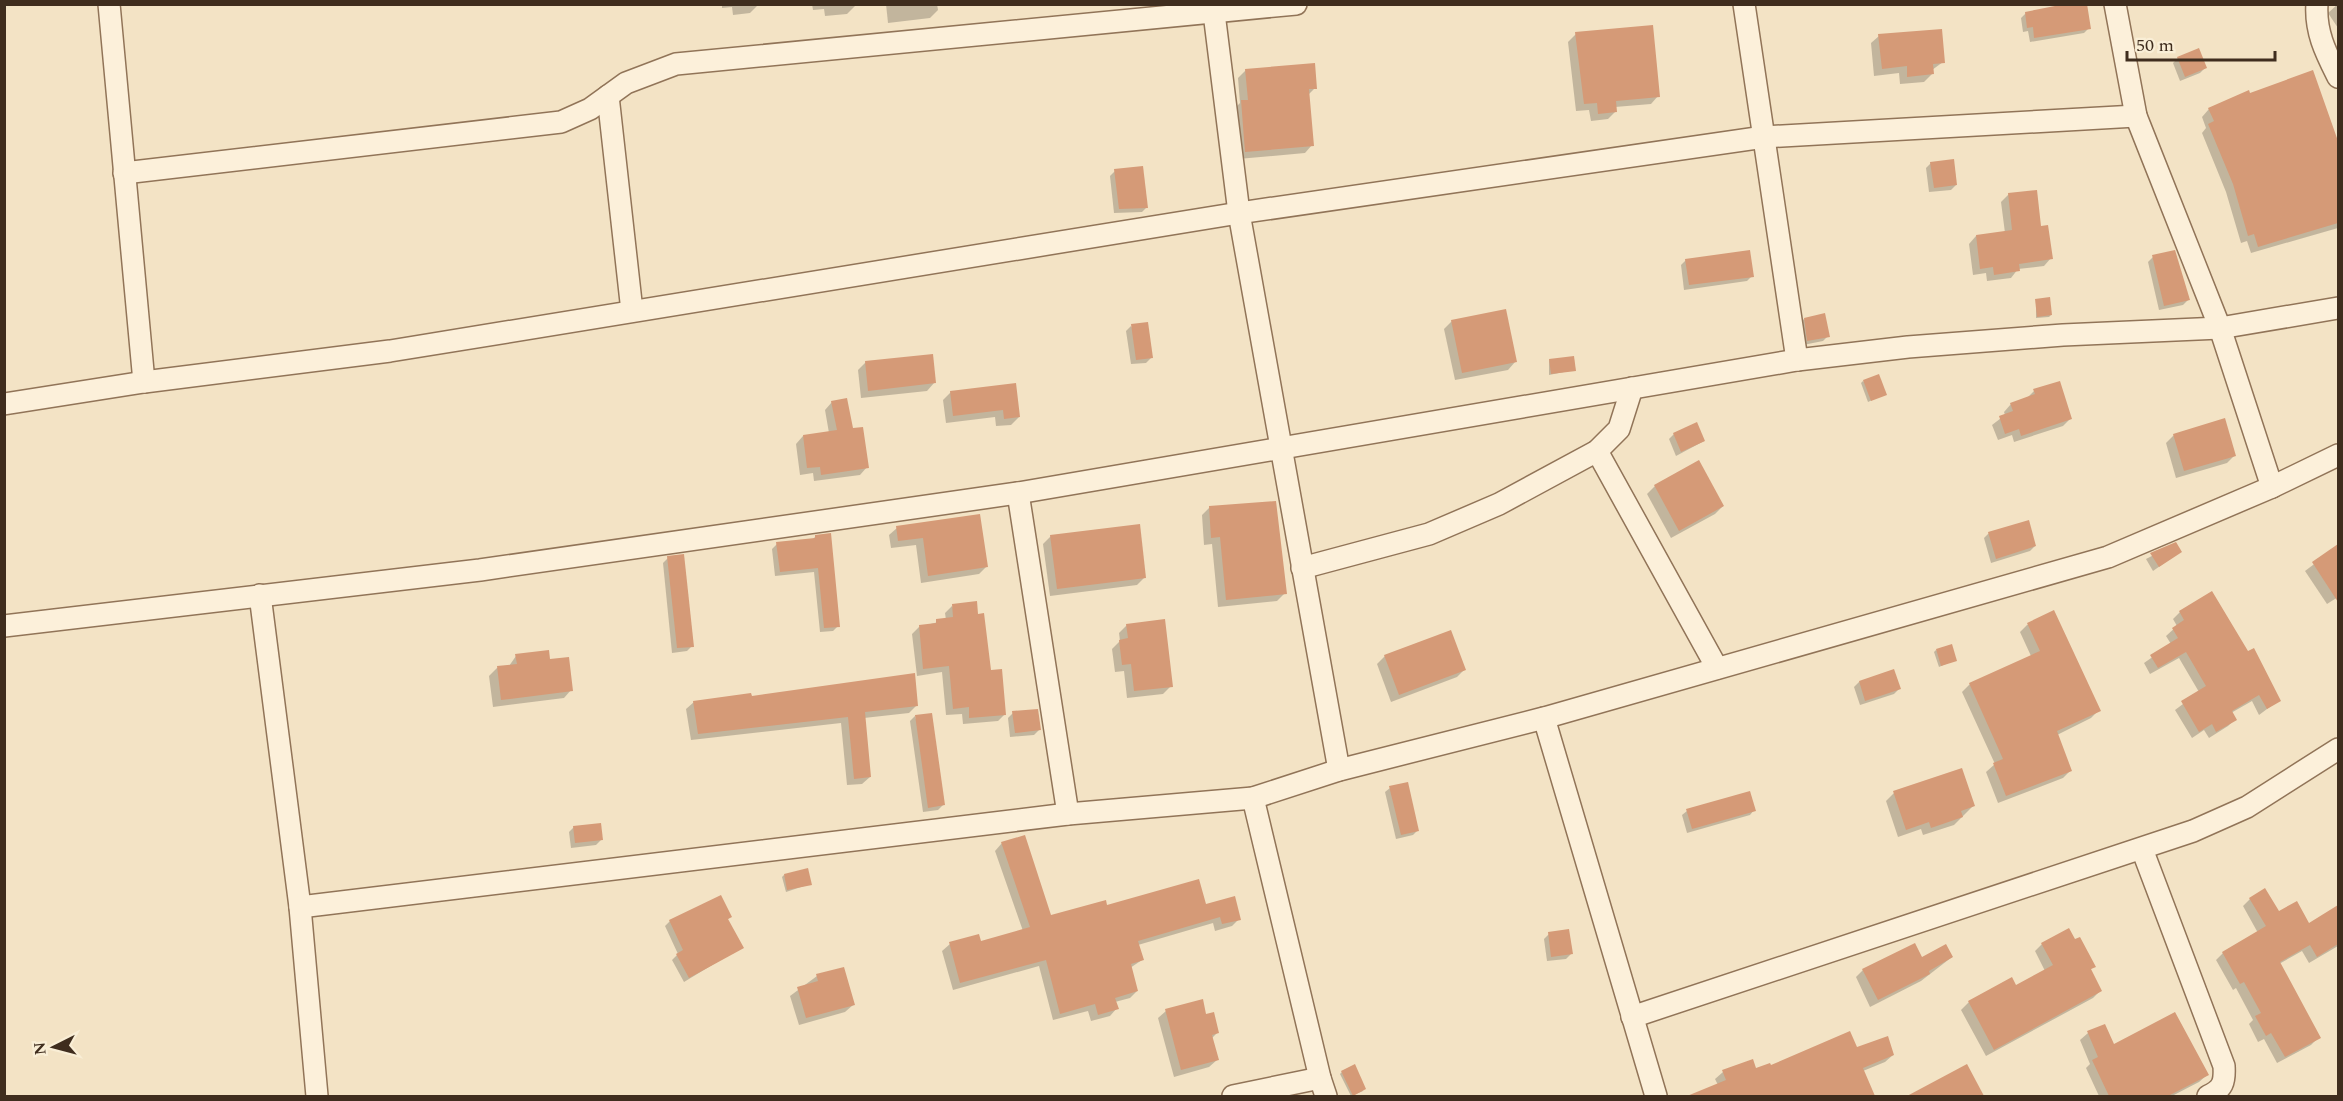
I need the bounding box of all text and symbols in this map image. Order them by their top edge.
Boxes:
scale bar [2127,24,2276,62]
text: 50 m [2136,32,2174,59]
north arrow [24,1017,84,1077]
text: N [27,1041,53,1056]

